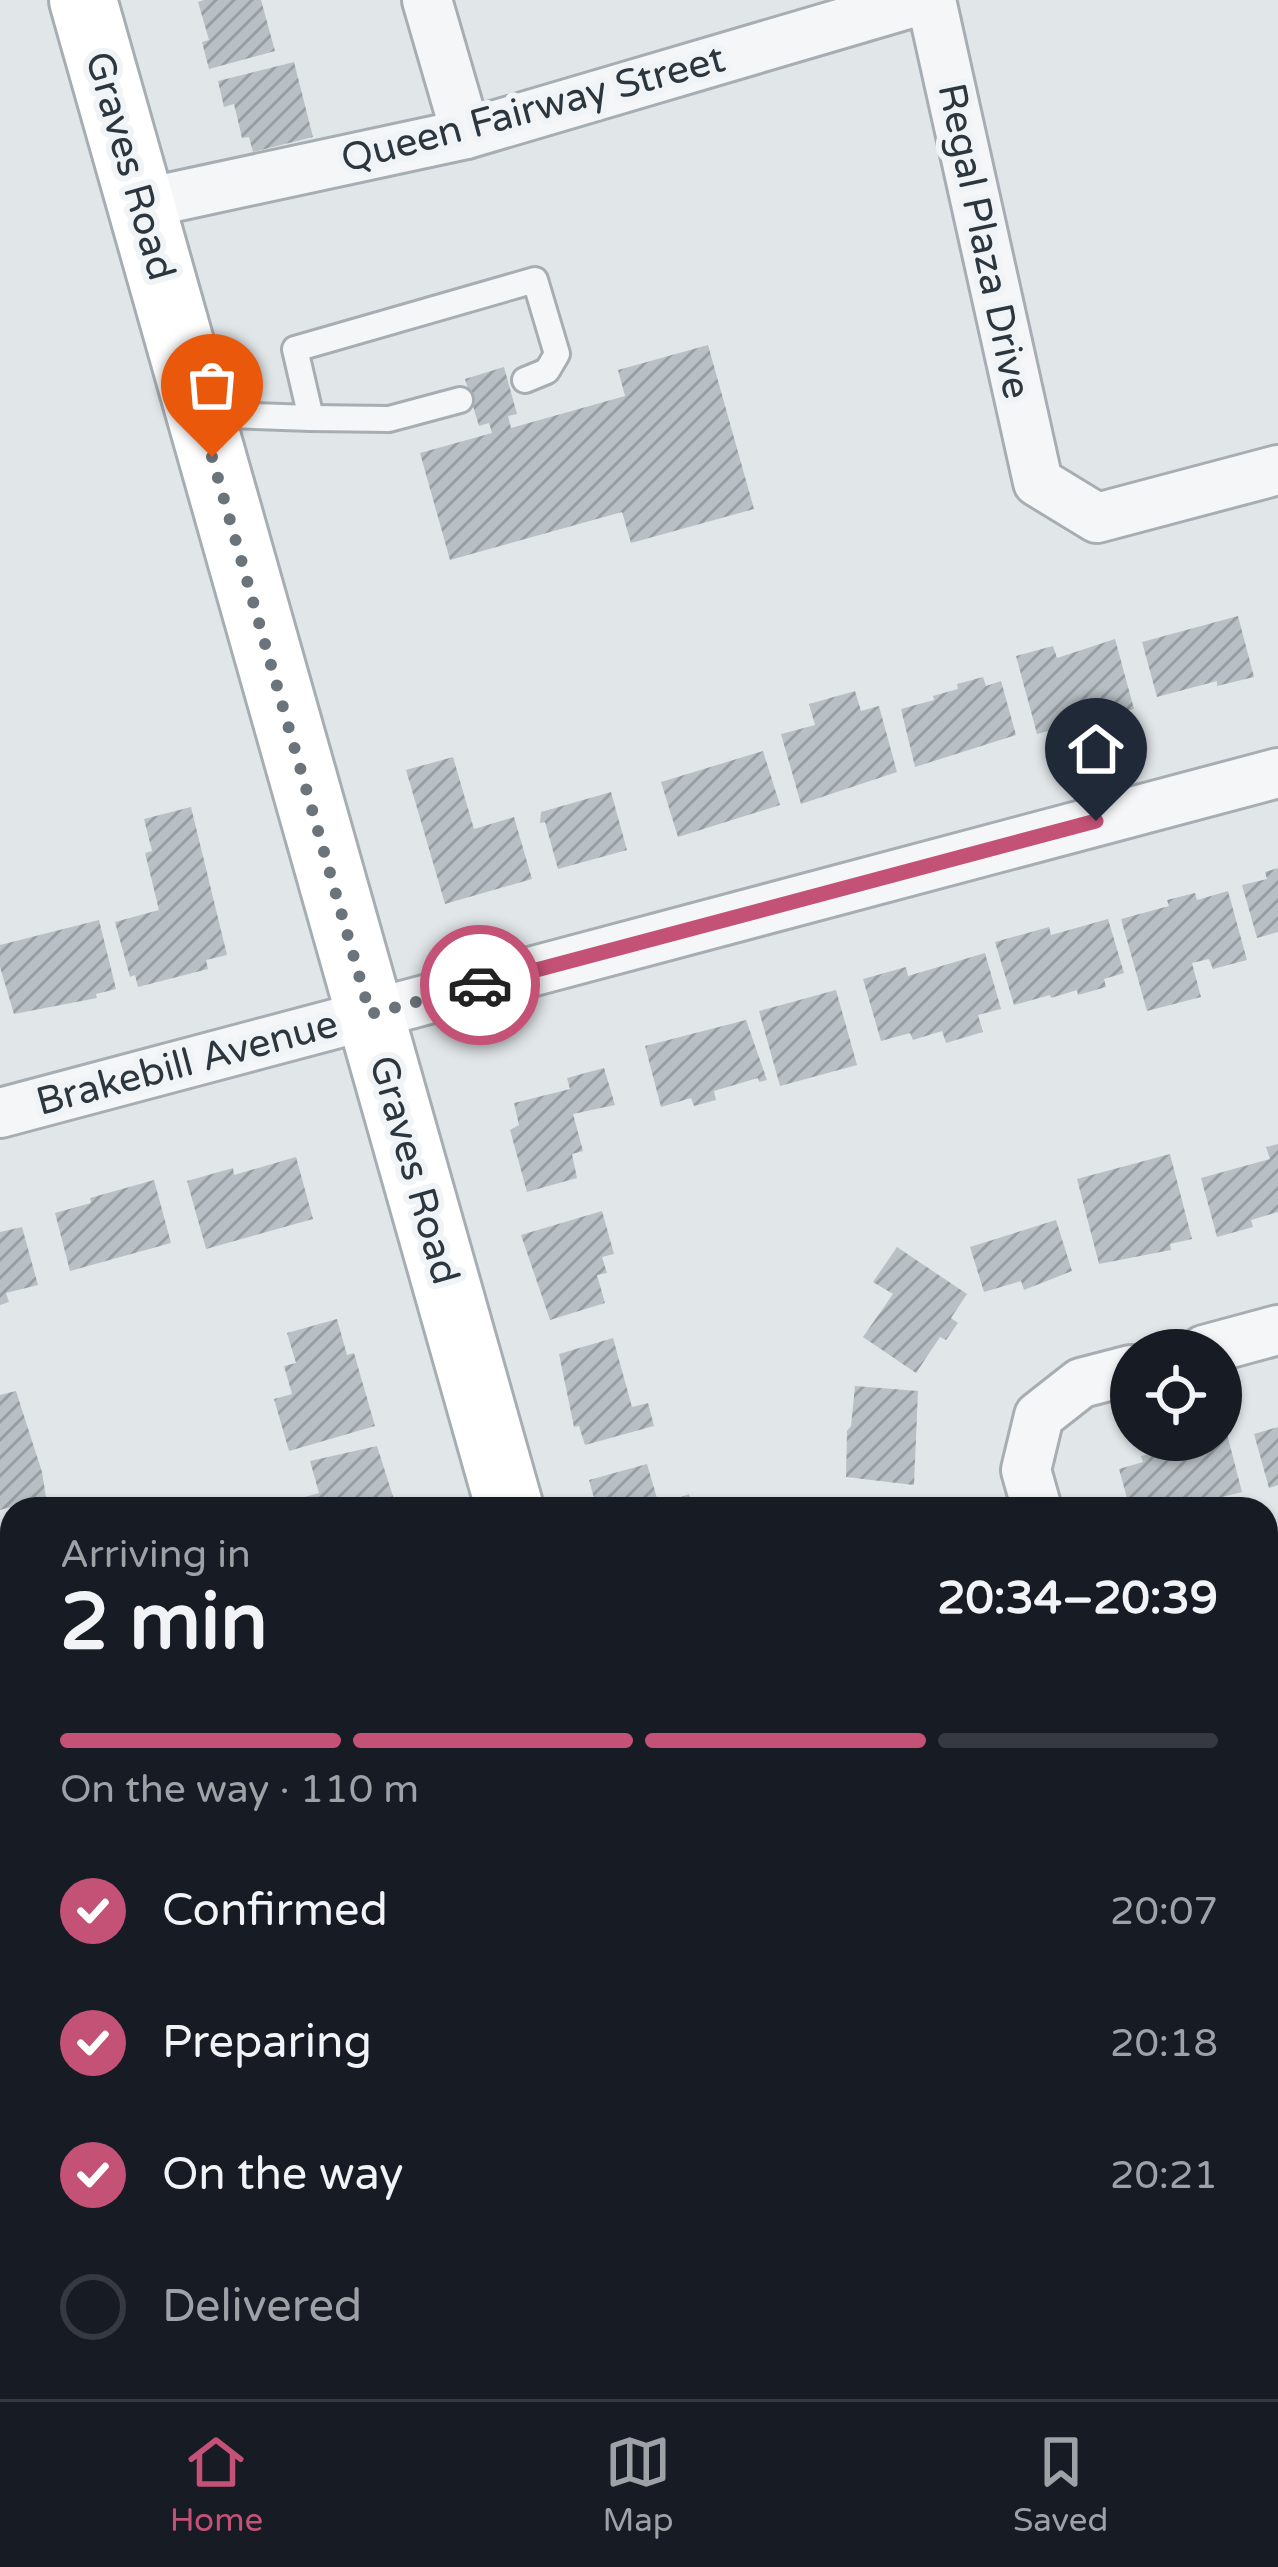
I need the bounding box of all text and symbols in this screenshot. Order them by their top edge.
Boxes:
street label: Queen Fairway Street [336,35,730,183]
street label: Graves Road [75,46,185,286]
street label: Regal Plaza Drive [928,79,1040,403]
pin [161,334,263,457]
icon: bag [179,352,245,418]
pin [1045,698,1147,821]
icon: home [1063,716,1129,782]
courier [420,925,540,1045]
icon: car [447,952,513,1018]
street label: Brakebill Avenue [31,1000,343,1126]
street label: Graves Road [359,1050,469,1290]
map controls [1110,1329,1242,1461]
button: locate [1110,1329,1242,1461]
text: Arriving in [60,1531,251,1578]
text: 20:34–20:39 [937,1572,1218,1626]
text: 2 min [60,1576,268,1670]
text: On the way · 110 m [60,1766,419,1813]
icon: check [60,1878,126,1944]
text: Confirmed [162,1884,388,1938]
text: 20:07 [1110,1888,1218,1935]
icon: check [60,2010,126,2076]
text: Preparing [162,2016,372,2070]
text: 20:18 [1110,2020,1218,2067]
icon: check [60,2142,126,2208]
text: On the way [162,2148,403,2202]
text: 20:21 [1110,2152,1218,2199]
text: Delivered [162,2280,362,2334]
tab: Home [170,2429,263,2540]
tab: Map [602,2429,674,2540]
tab: Saved [1013,2429,1108,2540]

